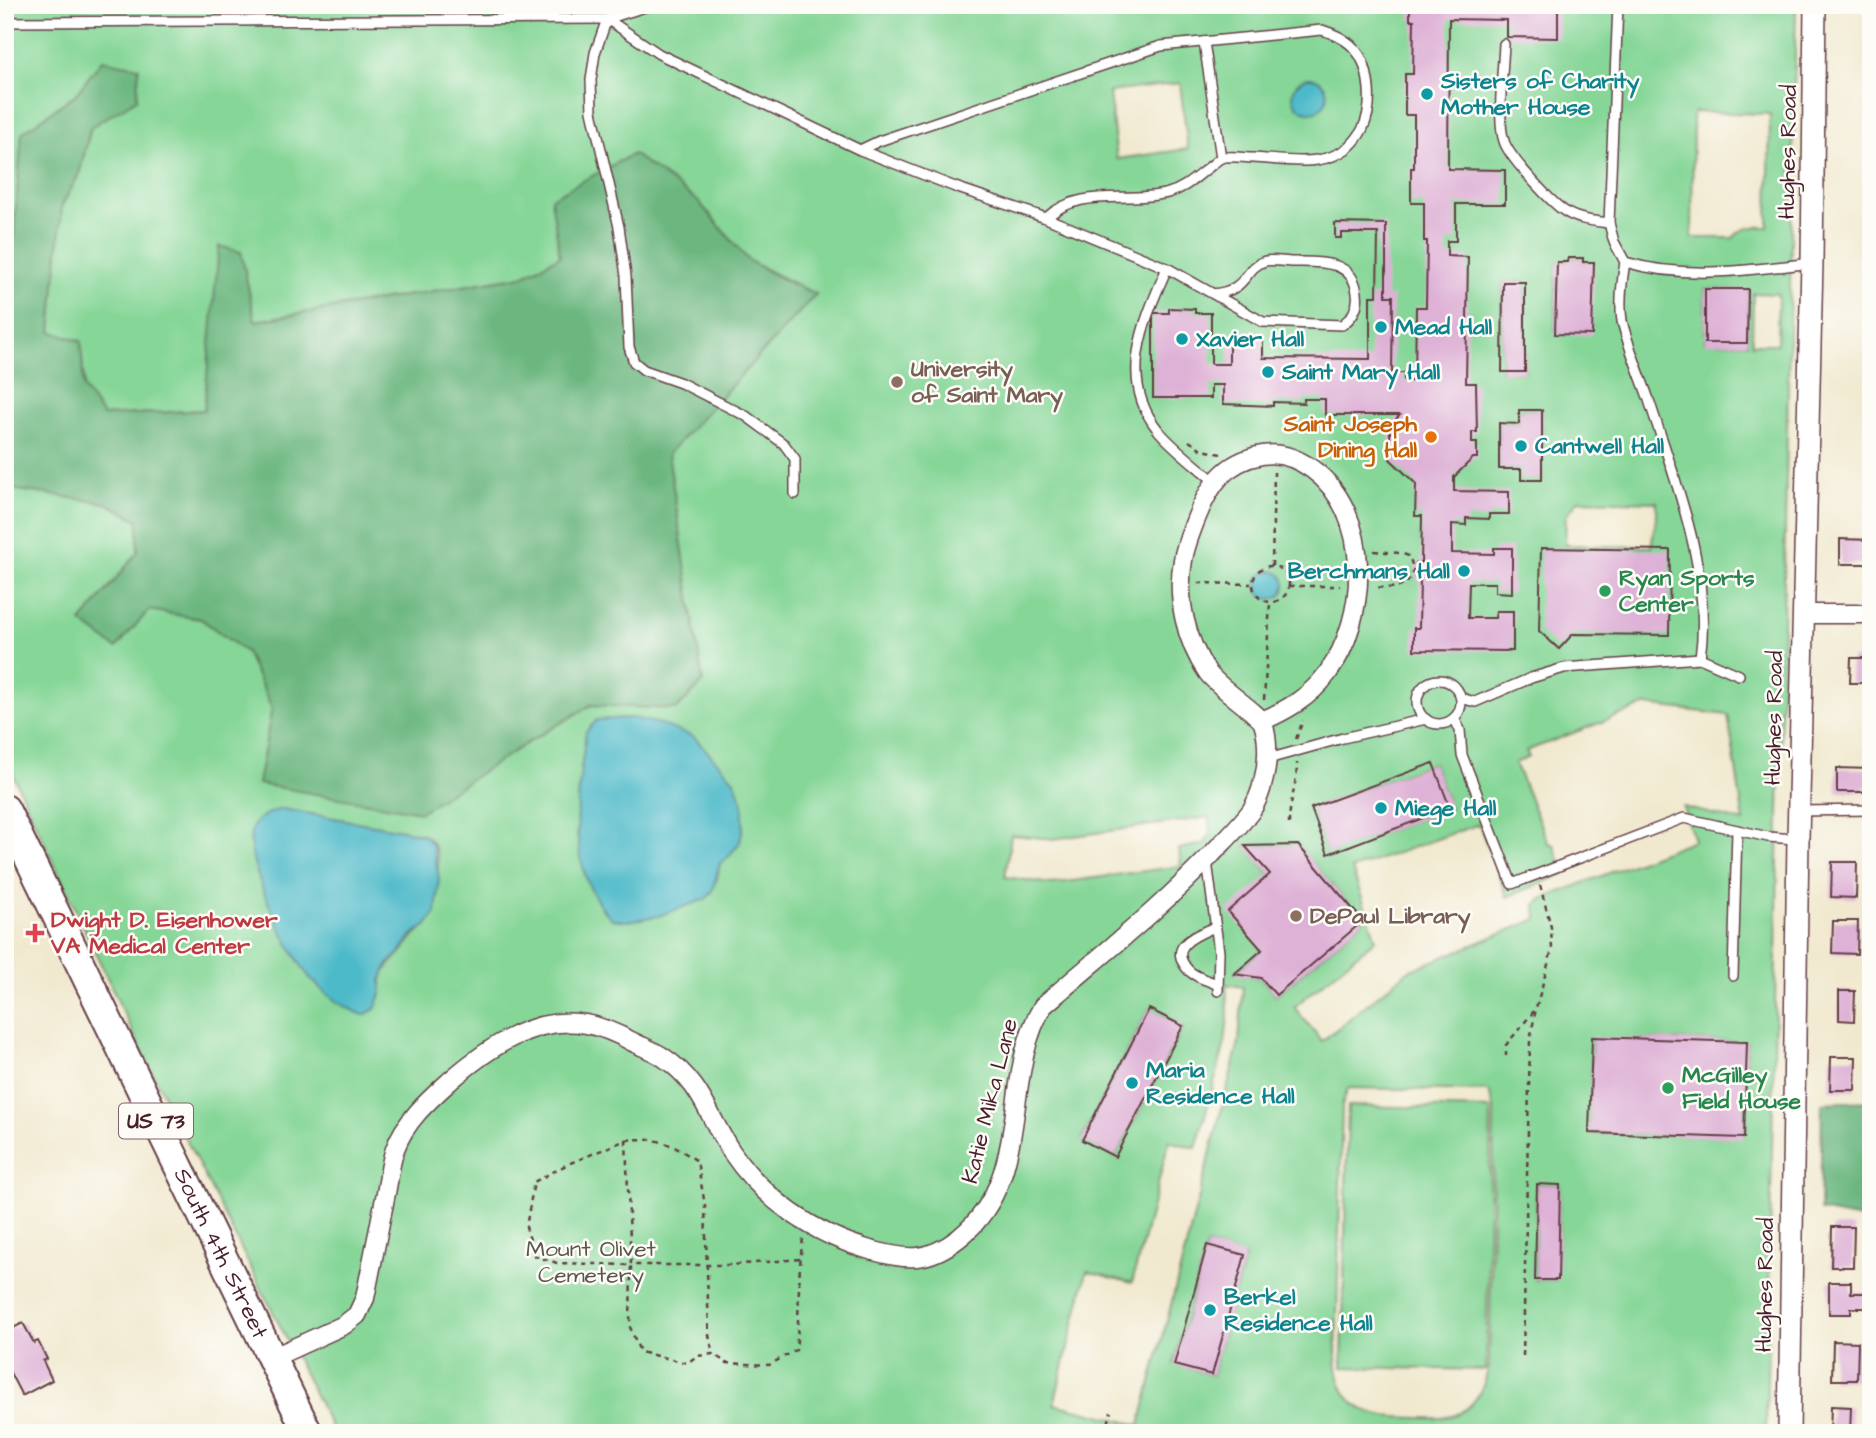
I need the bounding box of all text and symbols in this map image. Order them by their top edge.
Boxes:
place label: Sisters of Charity Mother House [1440,65,1640,123]
street label: Hughes Road [1771,84,1806,220]
marker: Sisters of Charity Mother House [1419,86,1435,102]
place label: Mead Hall [1395,311,1492,343]
marker: Mead Hall [1373,319,1389,335]
place label: Xavier Hall [1196,323,1304,355]
marker: Xavier Hall [1174,331,1190,347]
place label: University of Saint Mary [911,353,1063,413]
place label: Saint Mary Hall [1281,356,1440,390]
marker: Saint Mary Hall [1260,364,1276,380]
marker: University of Saint Mary [889,374,905,390]
place label: Saint Joseph Dining Hall [1283,408,1418,467]
marker: Saint Joseph Dining Hall [1423,429,1439,445]
place label: Cantwell Hall [1535,430,1665,462]
marker: Cantwell Hall [1513,438,1529,454]
place label: Berchmans Hall [1288,555,1450,587]
place label: Ryan Sports Center [1619,562,1755,620]
marker: Berchmans Hall [1456,563,1472,579]
marker: Ryan Sports Center [1597,583,1613,599]
street label: Hughes Road [1757,650,1792,786]
place label: Miege Hall [1395,792,1497,825]
marker: Miege Hall [1373,800,1389,816]
place label: DePaul Library [1310,900,1471,934]
place label: Dwight D. Eisenhower VA Medical Center [50,904,278,962]
marker: DePaul Library [1288,908,1304,924]
marker: Dwight D. Eisenhower VA Medical Center [25,923,45,943]
street label: Katie Mika Lane [954,1015,1026,1187]
place label: Maria Residence Hall [1146,1054,1295,1112]
place label: McGilley Field House [1682,1059,1802,1117]
marker: Maria Residence Hall [1124,1075,1140,1091]
marker: McGilley Field House [1660,1080,1676,1096]
road number: US 73 [119,1104,193,1138]
street label: South 4th Street [166,1163,276,1345]
street label: Hughes Road [1748,1217,1783,1353]
park label: Mount Olivet Cemetery [526,1233,657,1292]
place label: Berkel Residence Hall [1224,1281,1373,1339]
marker: Berkel Residence Hall [1202,1302,1218,1318]

